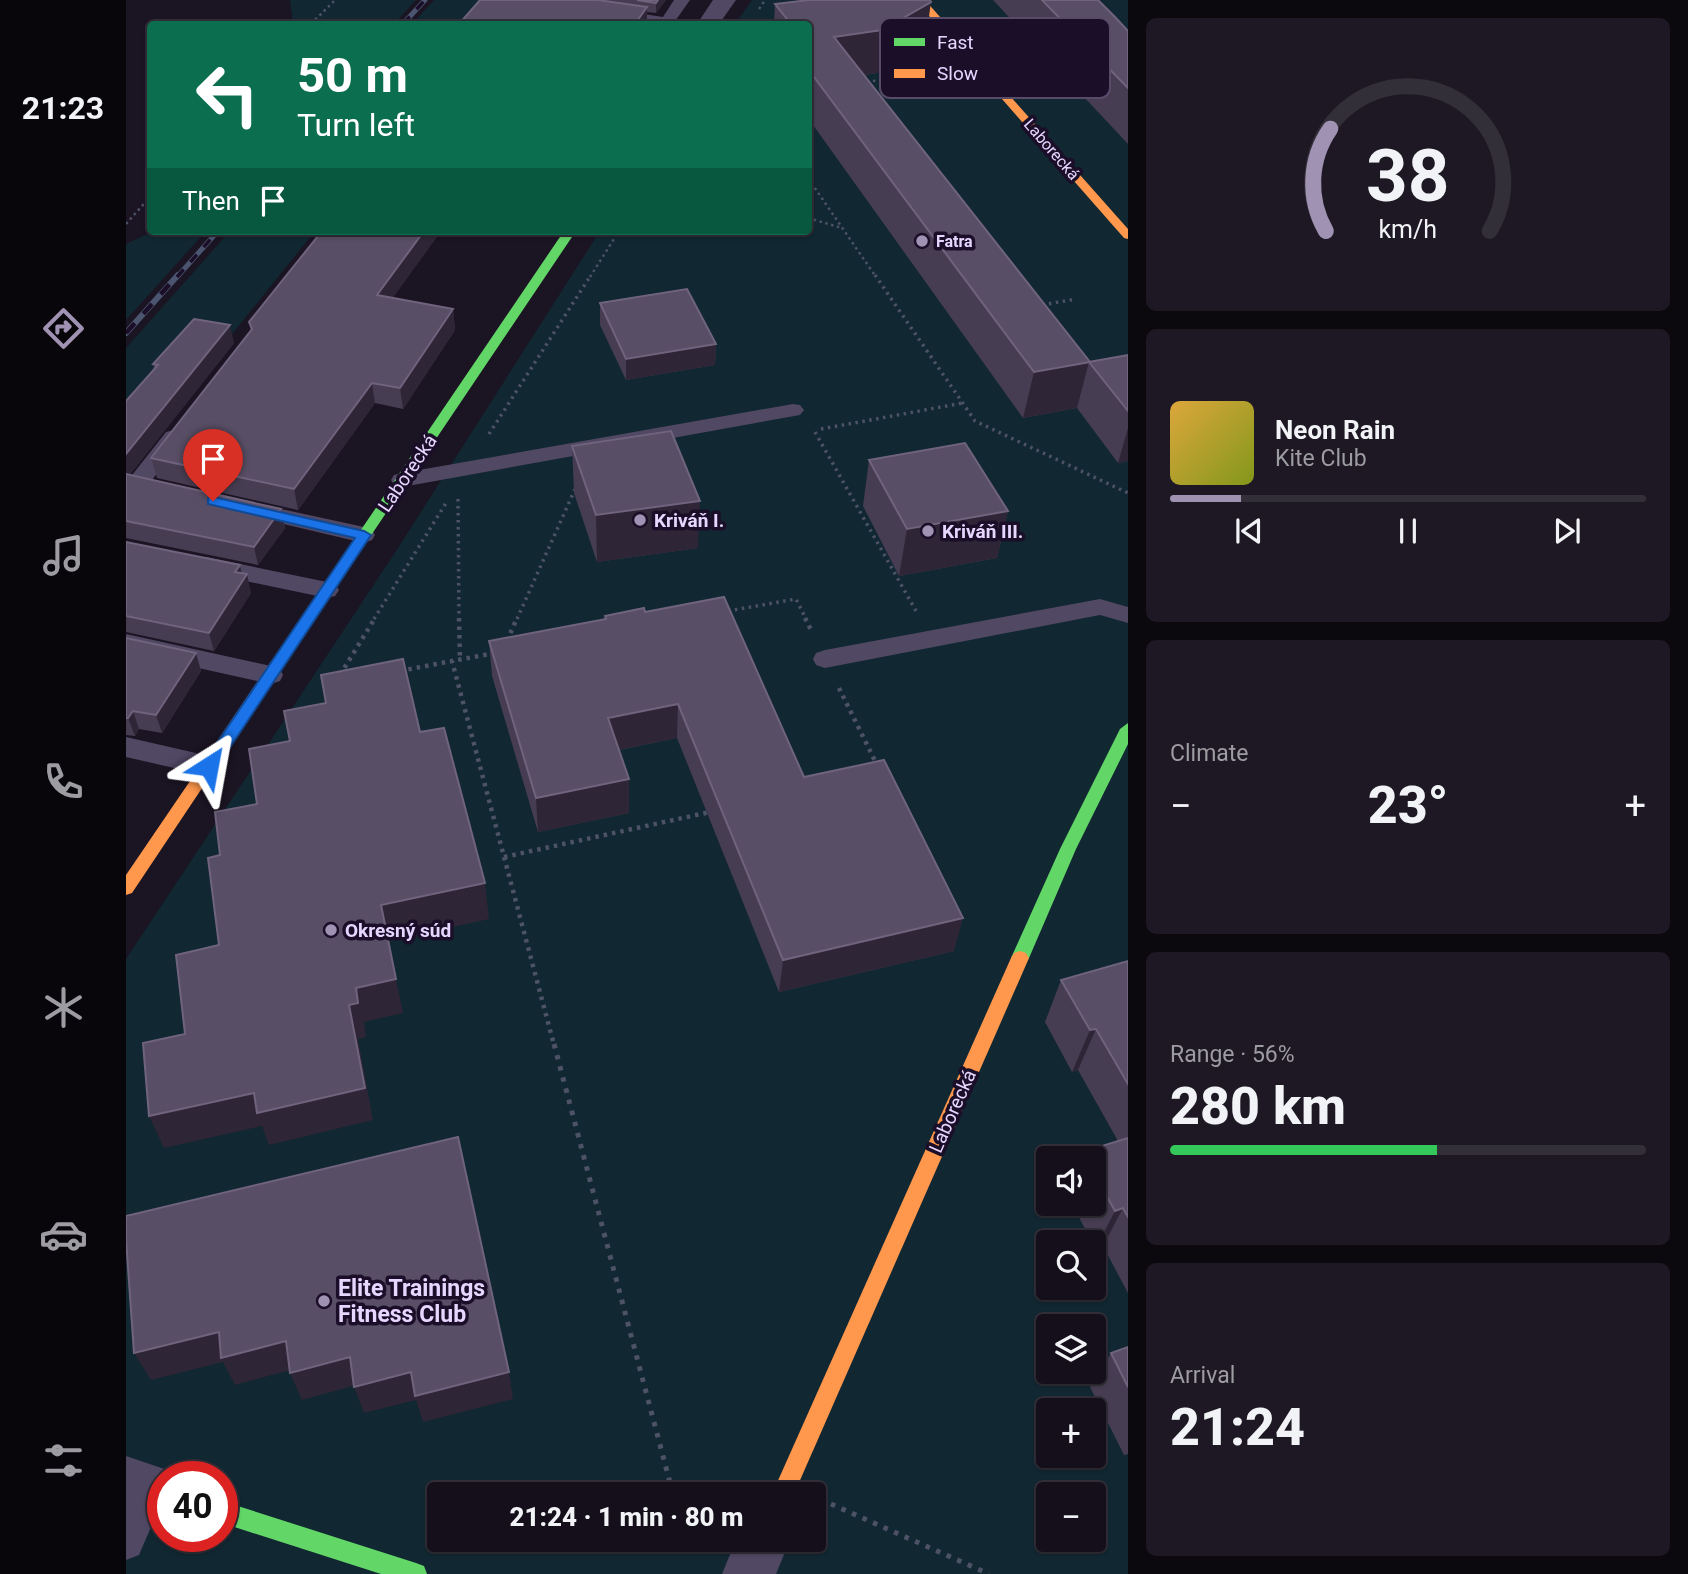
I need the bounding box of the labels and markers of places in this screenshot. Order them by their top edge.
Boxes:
place label: Fatra [936,232,973,251]
marker: Fatra [914,233,930,249]
pin [183,429,243,501]
place label: Kriváň I. [654,509,724,532]
marker: Kriváň I. [632,512,648,528]
place label: Kriváň III. [942,520,1023,543]
marker: Kriváň III. [920,523,936,539]
place label: Okresný súd [345,919,451,942]
marker: Okresný súd [323,922,339,938]
place label: Elite Trainings Fitness Club [338,1275,485,1328]
marker: Elite Trainings Fitness Club [316,1293,332,1309]

